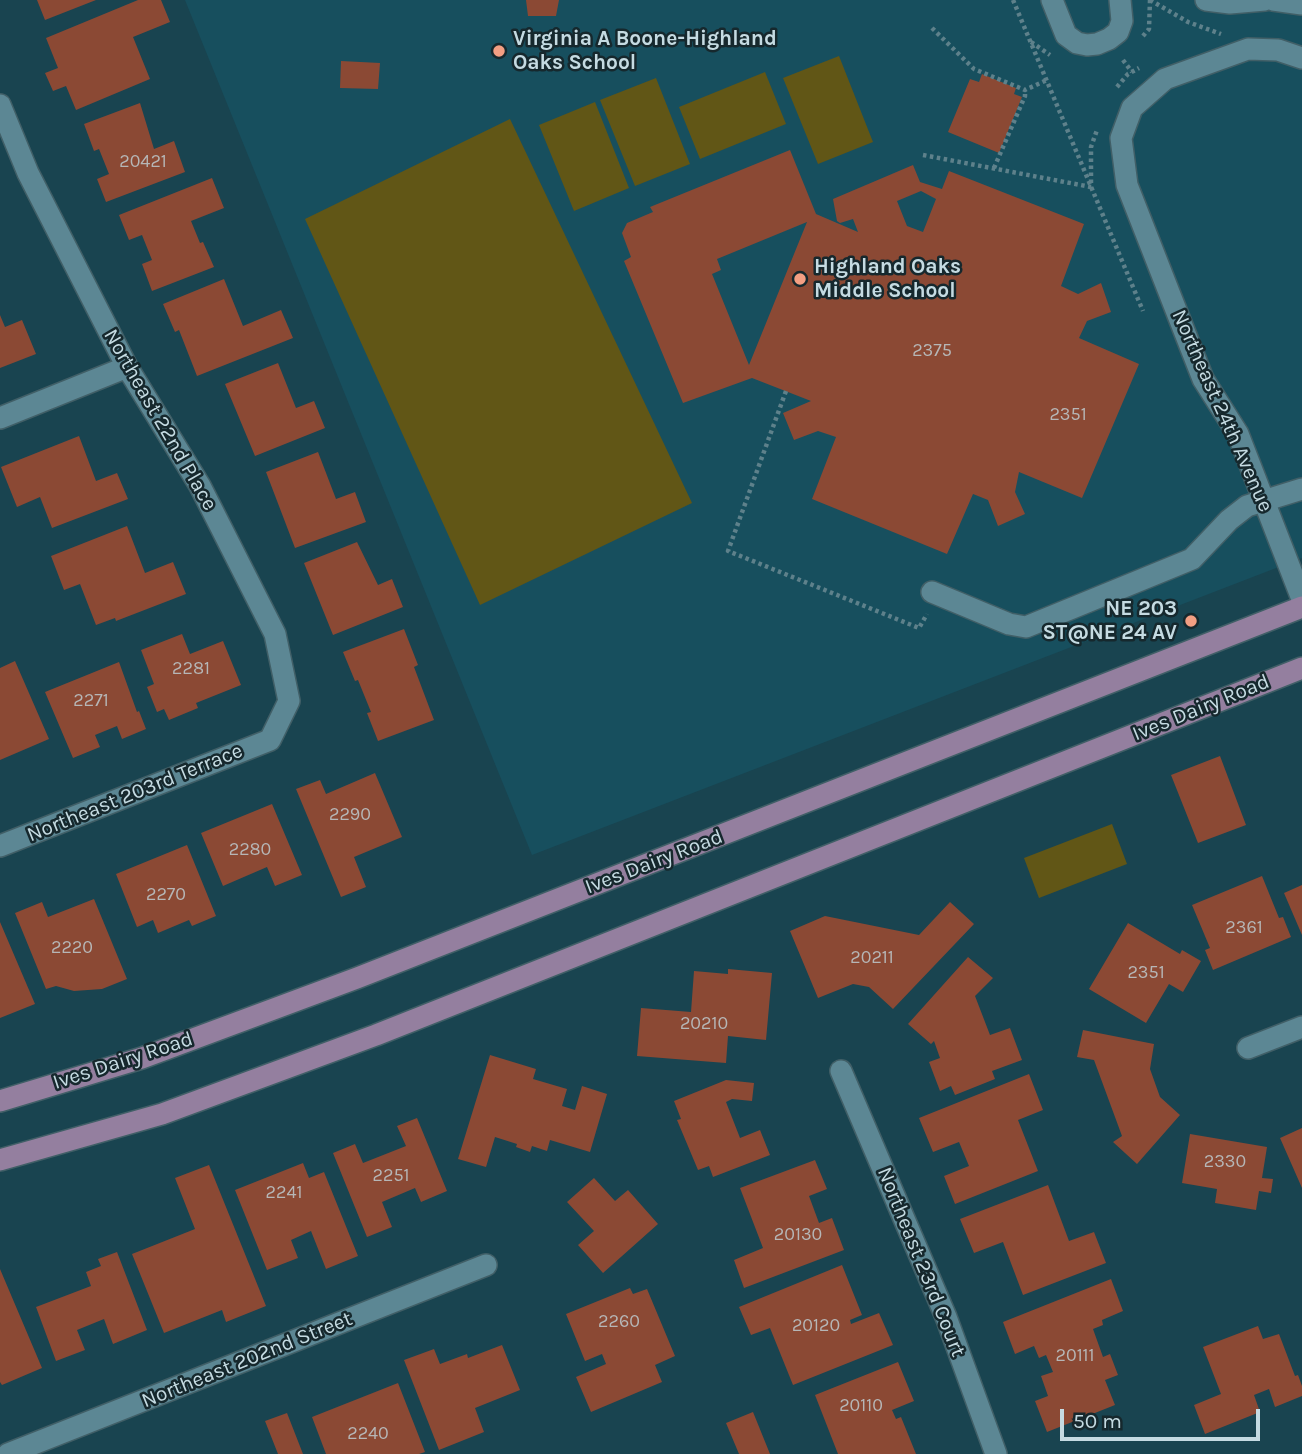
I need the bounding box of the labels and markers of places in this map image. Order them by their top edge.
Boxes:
place label: Virginia A Boone-Highland Oaks School [513,26,777,76]
marker: Virginia A Boone-Highland Oaks School [491,43,507,59]
place label: Highland Oaks Middle School [814,254,961,304]
marker: Highland Oaks Middle School [792,271,808,287]
place label: NE 203 ST@NE 24 AV [1043,596,1177,646]
marker: NE 203 ST@NE 24 AV [1183,613,1199,629]

